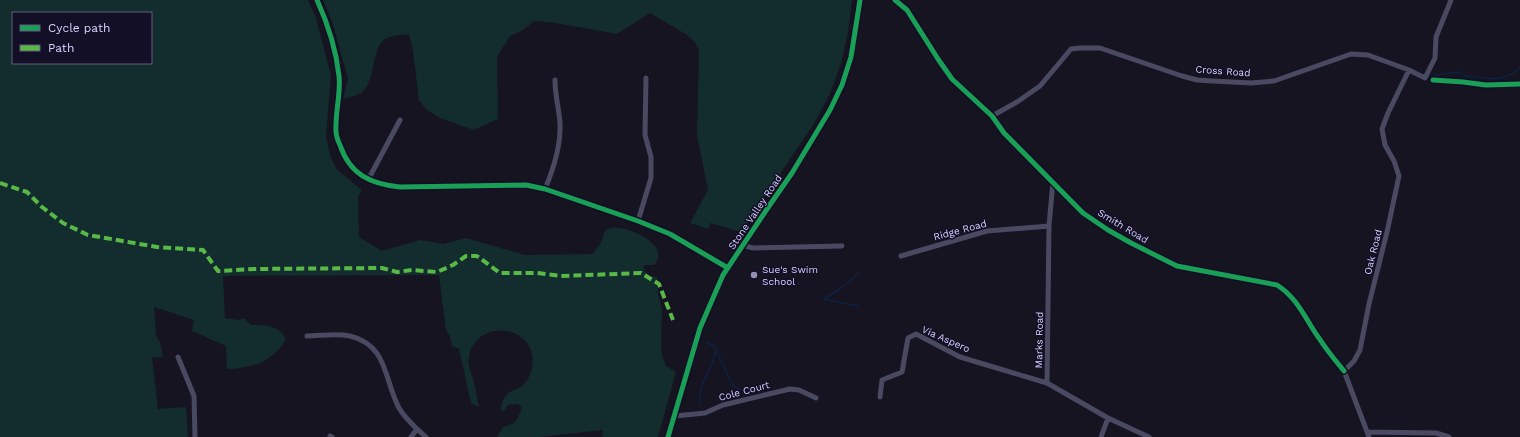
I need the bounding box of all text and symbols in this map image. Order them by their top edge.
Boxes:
legend [12,12,152,64]
text: Cycle path [48,21,110,35]
text: Path [48,41,74,55]
street label: Cross Road [1195,64,1251,78]
street label: Stone Valley Road [726,173,784,251]
street label: Smith Road [1096,207,1150,245]
street label: Ridge Road [932,218,988,242]
street label: Oak Road [1362,228,1384,276]
place label: Sue's Swim School [762,264,818,287]
marker: Sue's Swim School [749,270,759,280]
street label: Marks Road [1033,311,1045,369]
street label: Via Aspero [920,324,972,354]
street label: Cole Court [717,379,771,403]

